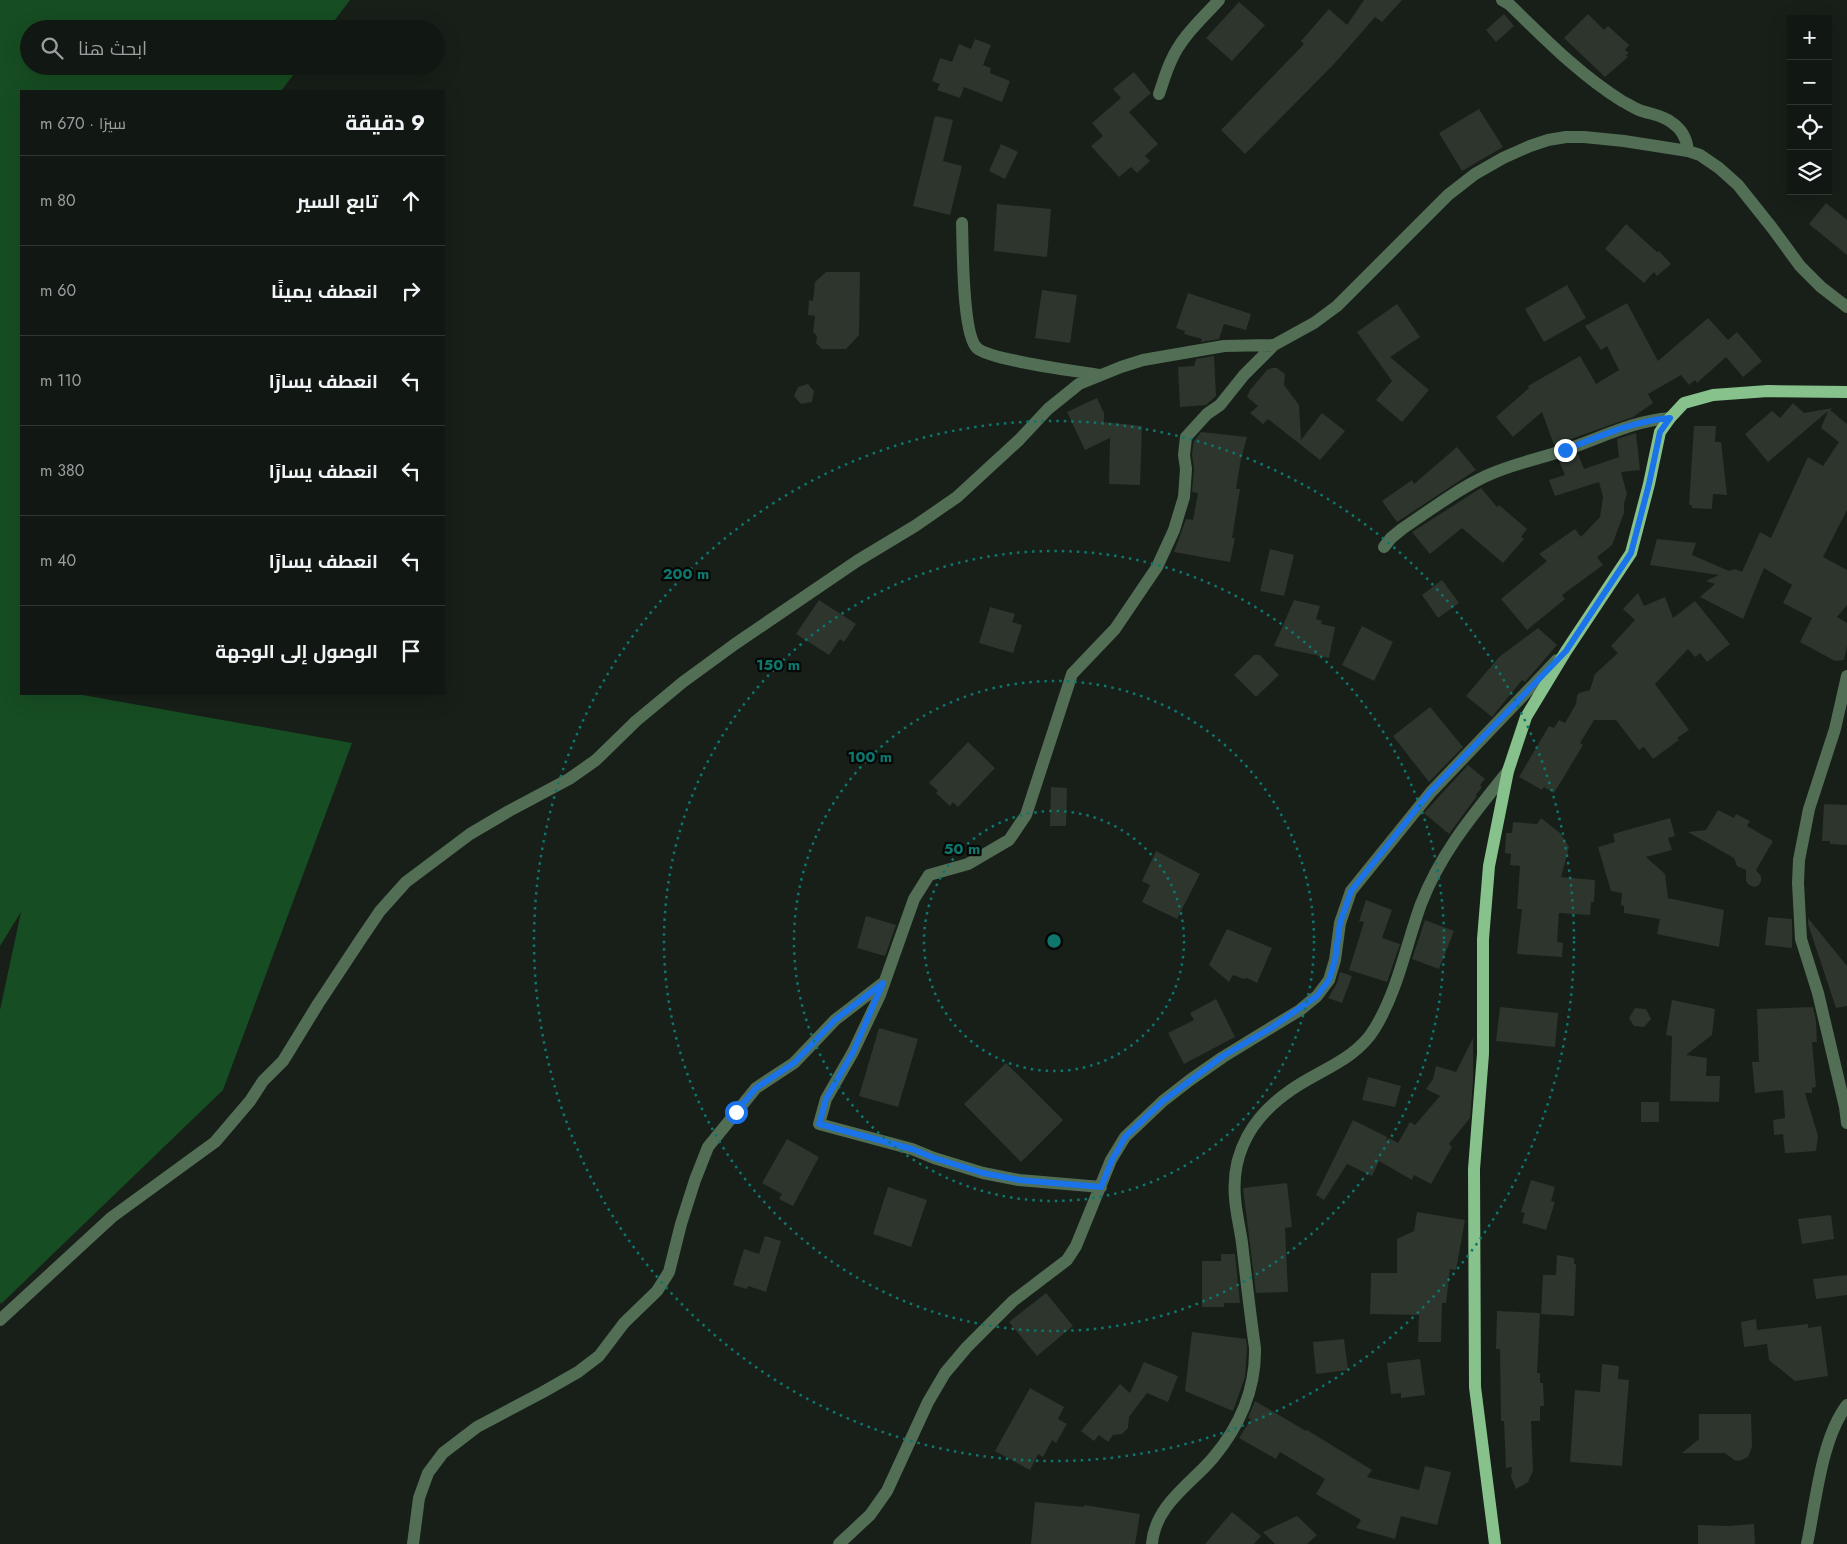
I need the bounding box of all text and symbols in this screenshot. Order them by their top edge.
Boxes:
map controls [1787,15,1832,195]
button: + [1787,15,1832,60]
search box [20,20,445,75]
icon: search [38,34,66,62]
text: ابحث هنا [78,35,147,62]
button: − [1787,60,1832,105]
button: locate [1787,105,1832,150]
text: 9 دقيقة [345,108,425,138]
text: سيرًا · 670 m [40,112,126,135]
button: layers [1787,150,1832,195]
icon: ahead [397,187,425,215]
text: تابع السير [297,188,378,215]
text: 80 m [40,189,76,212]
icon: right [397,277,425,305]
text: انعطف يمينًا [271,278,378,305]
text: 60 m [40,279,76,302]
icon: left [397,367,425,395]
text: انعطف يسارًا [269,368,378,395]
text: 110 m [40,369,81,392]
route end [1554,439,1577,462]
icon: left [397,457,425,485]
text: انعطف يسارًا [269,458,378,485]
text: 380 m [40,459,84,482]
icon: left [397,547,425,575]
text: انعطف يسارًا [269,548,378,575]
text: 40 m [40,549,76,572]
text: 200 m [663,563,709,585]
icon: arrive [397,637,425,665]
text: الوصول إلى الوجهة [215,638,378,665]
text: 150 m [756,654,800,676]
text: 100 m [848,746,892,768]
text: 50 m [944,838,980,860]
centre of rings [1045,932,1063,950]
route start [725,1101,748,1124]

